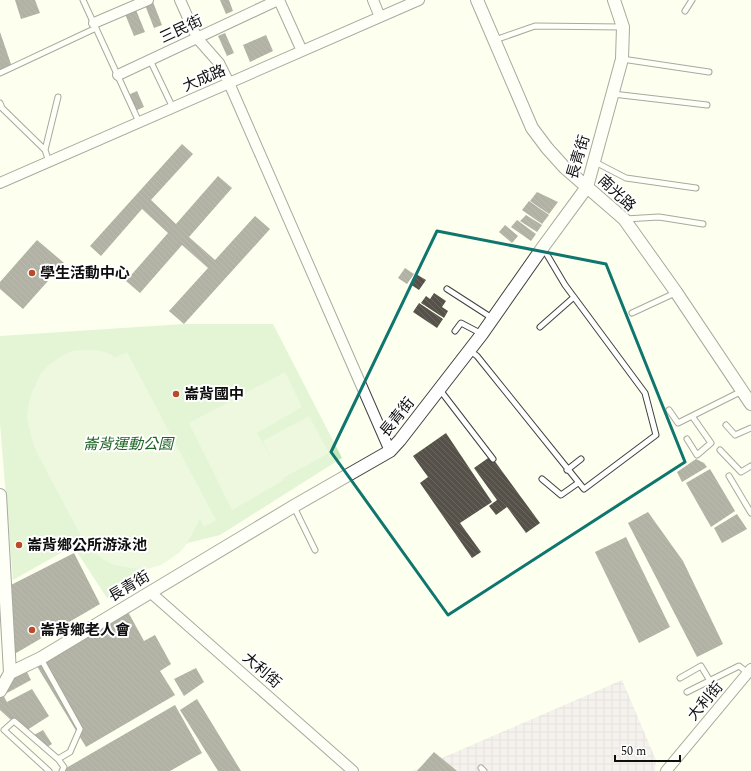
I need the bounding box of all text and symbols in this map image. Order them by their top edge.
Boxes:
street label: 三民街 [156,10,206,49]
street label: 大成路 [179,59,229,98]
street label: 長青街 [561,132,596,182]
street label: 南光路 [592,170,641,217]
place label: 學生活動中心 [40,262,130,285]
marker: 學生活動中心 [27,268,37,278]
place label: 崙背國中 [184,383,244,406]
marker: 崙背國中 [171,389,181,399]
street label: 長青街 [374,393,420,442]
park label: 崙背運動公園 [83,433,175,456]
place label: 崙背鄉公所游泳池 [27,534,147,557]
marker: 崙背鄉公所游泳池 [14,540,24,550]
street label: 長青街 [104,565,154,608]
place label: 崙背鄉老人會 [40,619,130,642]
marker: 崙背鄉老人會 [27,625,37,635]
street label: 大利街 [237,647,286,694]
street label: 大利街 [682,677,729,726]
scale bar [615,737,680,763]
text: 50 m [621,742,646,761]

